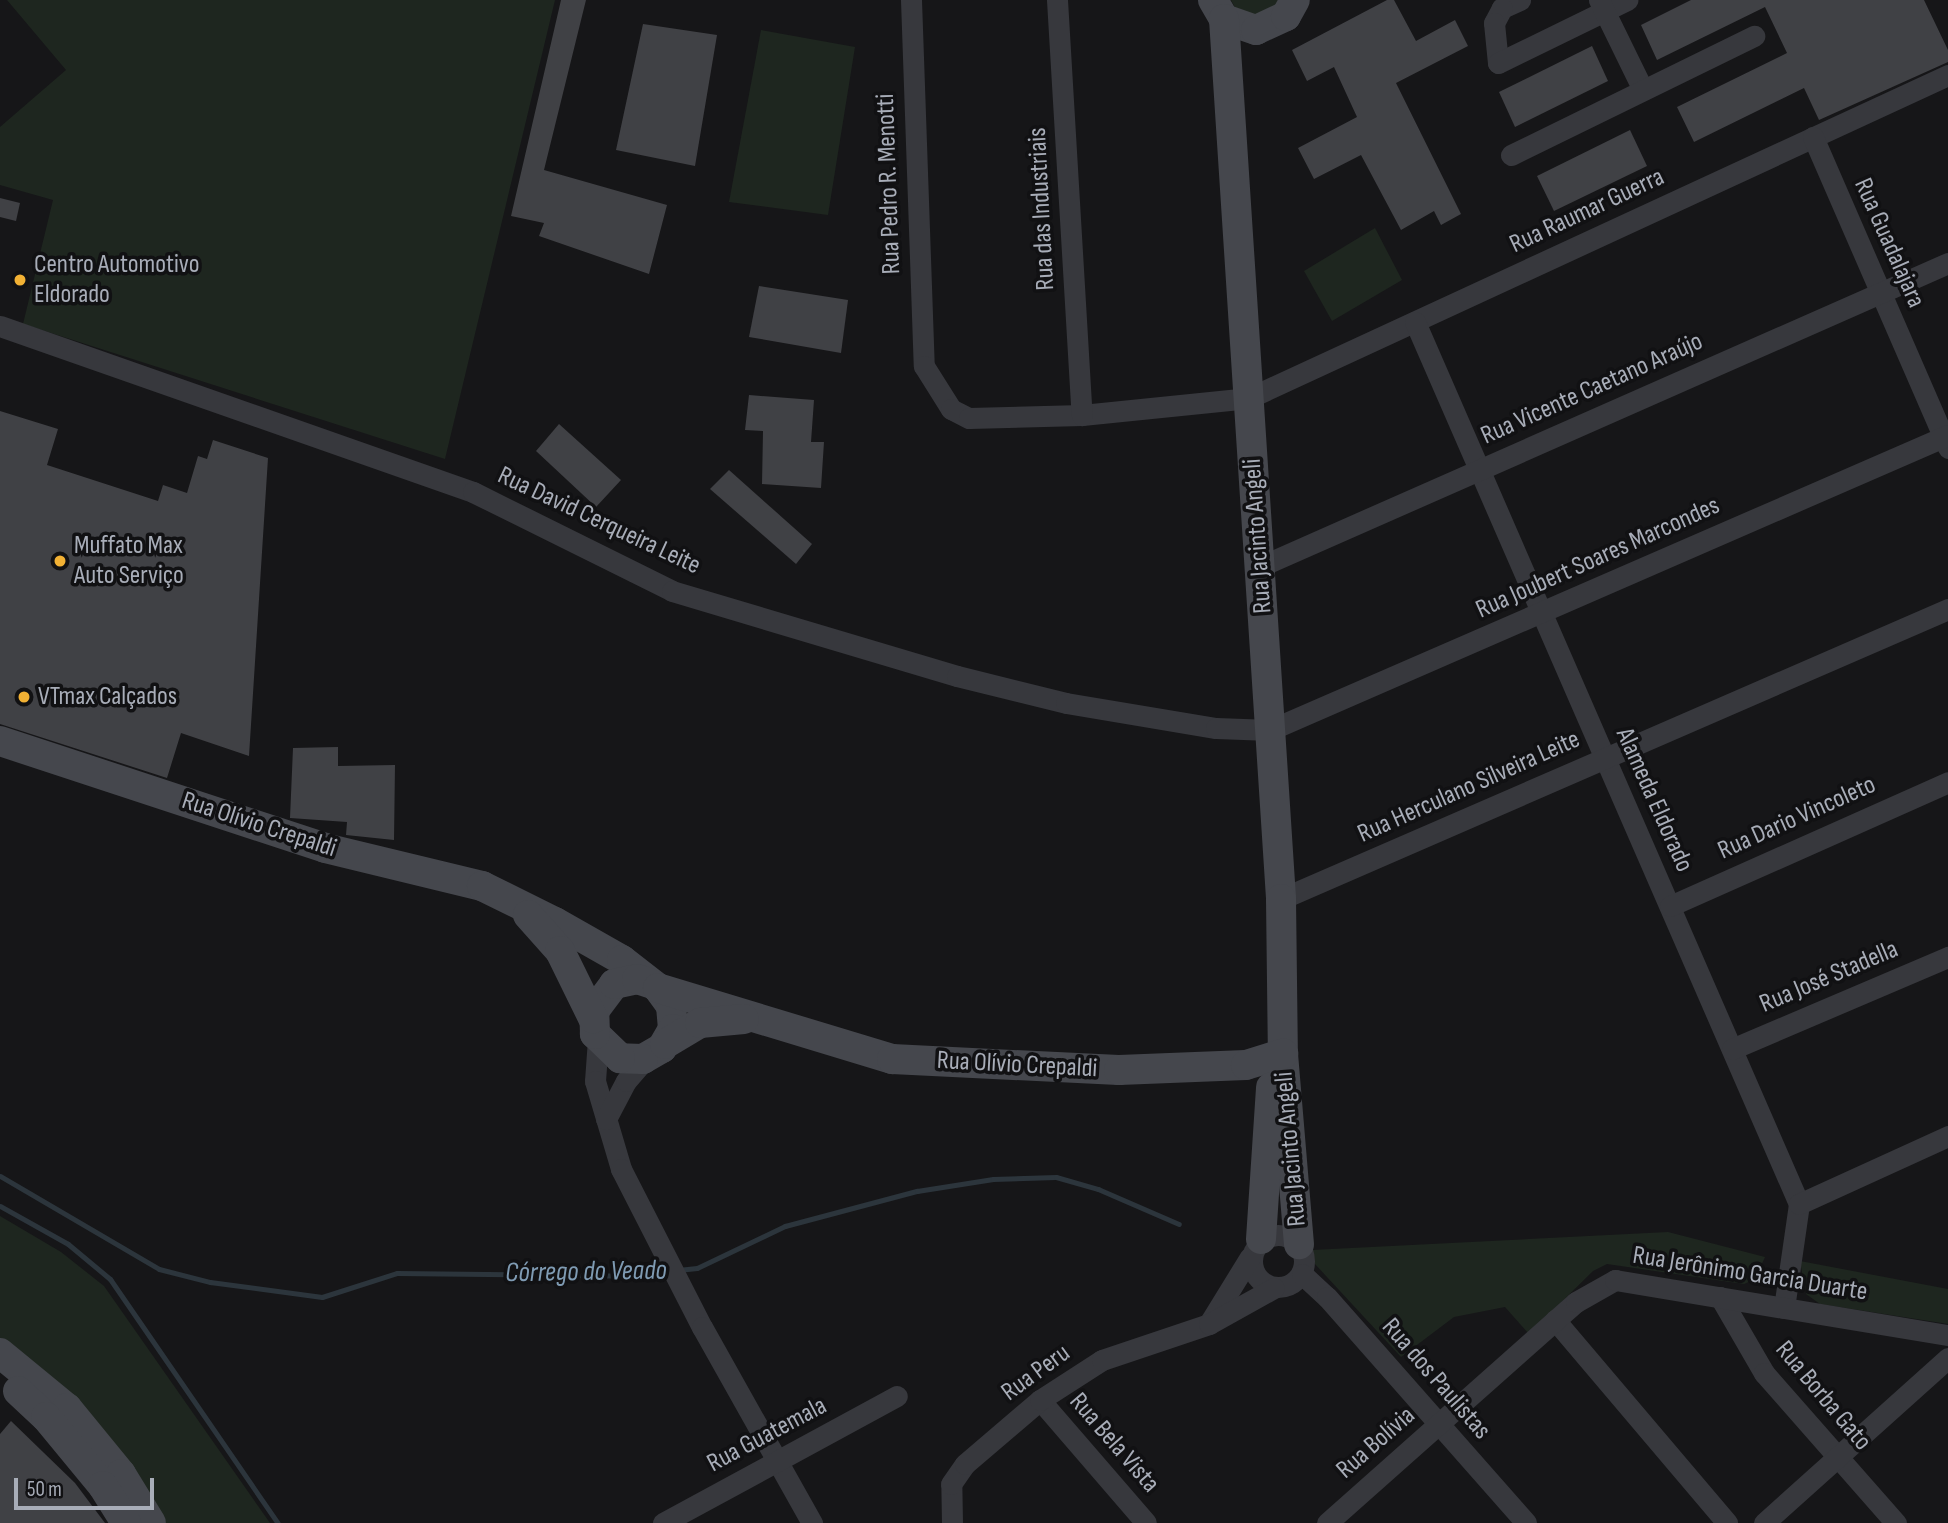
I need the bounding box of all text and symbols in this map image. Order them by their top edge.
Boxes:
street label: Rua Pedro R. Menotti [870,93,908,275]
street label: Rua das Industriais [1022,127,1062,291]
street label: Rua Raumar Guerra [1505,162,1669,260]
street label: Rua Guadalajara [1847,173,1931,313]
place label: Centro Automotivo Eldorado [34,249,199,310]
marker: Centro Automotivo Eldorado [12,272,28,288]
street label: Rua Vicente Caetano Araújo [1476,326,1708,452]
street label: Rua Jacinto Angeli [1237,457,1279,615]
street label: Rua David Cerqueira Leite [493,460,705,582]
street label: Rua Joubert Soares Marcondes [1471,490,1725,626]
place label: Muffato Max Auto Serviço [74,530,184,592]
marker: Muffato Max Auto Serviço [52,553,68,569]
place label: VTmax Calçados [38,681,177,713]
marker: VTmax Calçados [16,689,32,705]
street label: Alameda Eldorado [1608,723,1700,877]
street label: Rua Herculano Silveira Leite [1353,724,1585,850]
street label: Rua Dario Vincoleto [1713,769,1881,867]
street label: Rua Olívio Crepaldi [178,785,340,865]
street label: Rua José Stadella [1755,934,1903,1020]
street label: Rua Olívio Crepaldi [936,1045,1098,1085]
street label: Rua Jacinto Angeli [1269,1070,1313,1228]
street label: Rua Jerônimo Garcia Duarte [1630,1240,1870,1308]
water label: Córrego do Veado [505,1254,667,1290]
street label: Rua dos Paulistas [1375,1312,1497,1446]
street label: Rua Borba Gato [1768,1335,1878,1457]
street label: Rua Peru [996,1338,1076,1408]
street label: Rua Bela Vista [1062,1387,1166,1499]
street label: Rua Guatemala [702,1391,832,1479]
street label: Rua Bolívia [1330,1400,1422,1486]
scale bar [18,1464,158,1508]
text: 50 m [27,1477,62,1502]

